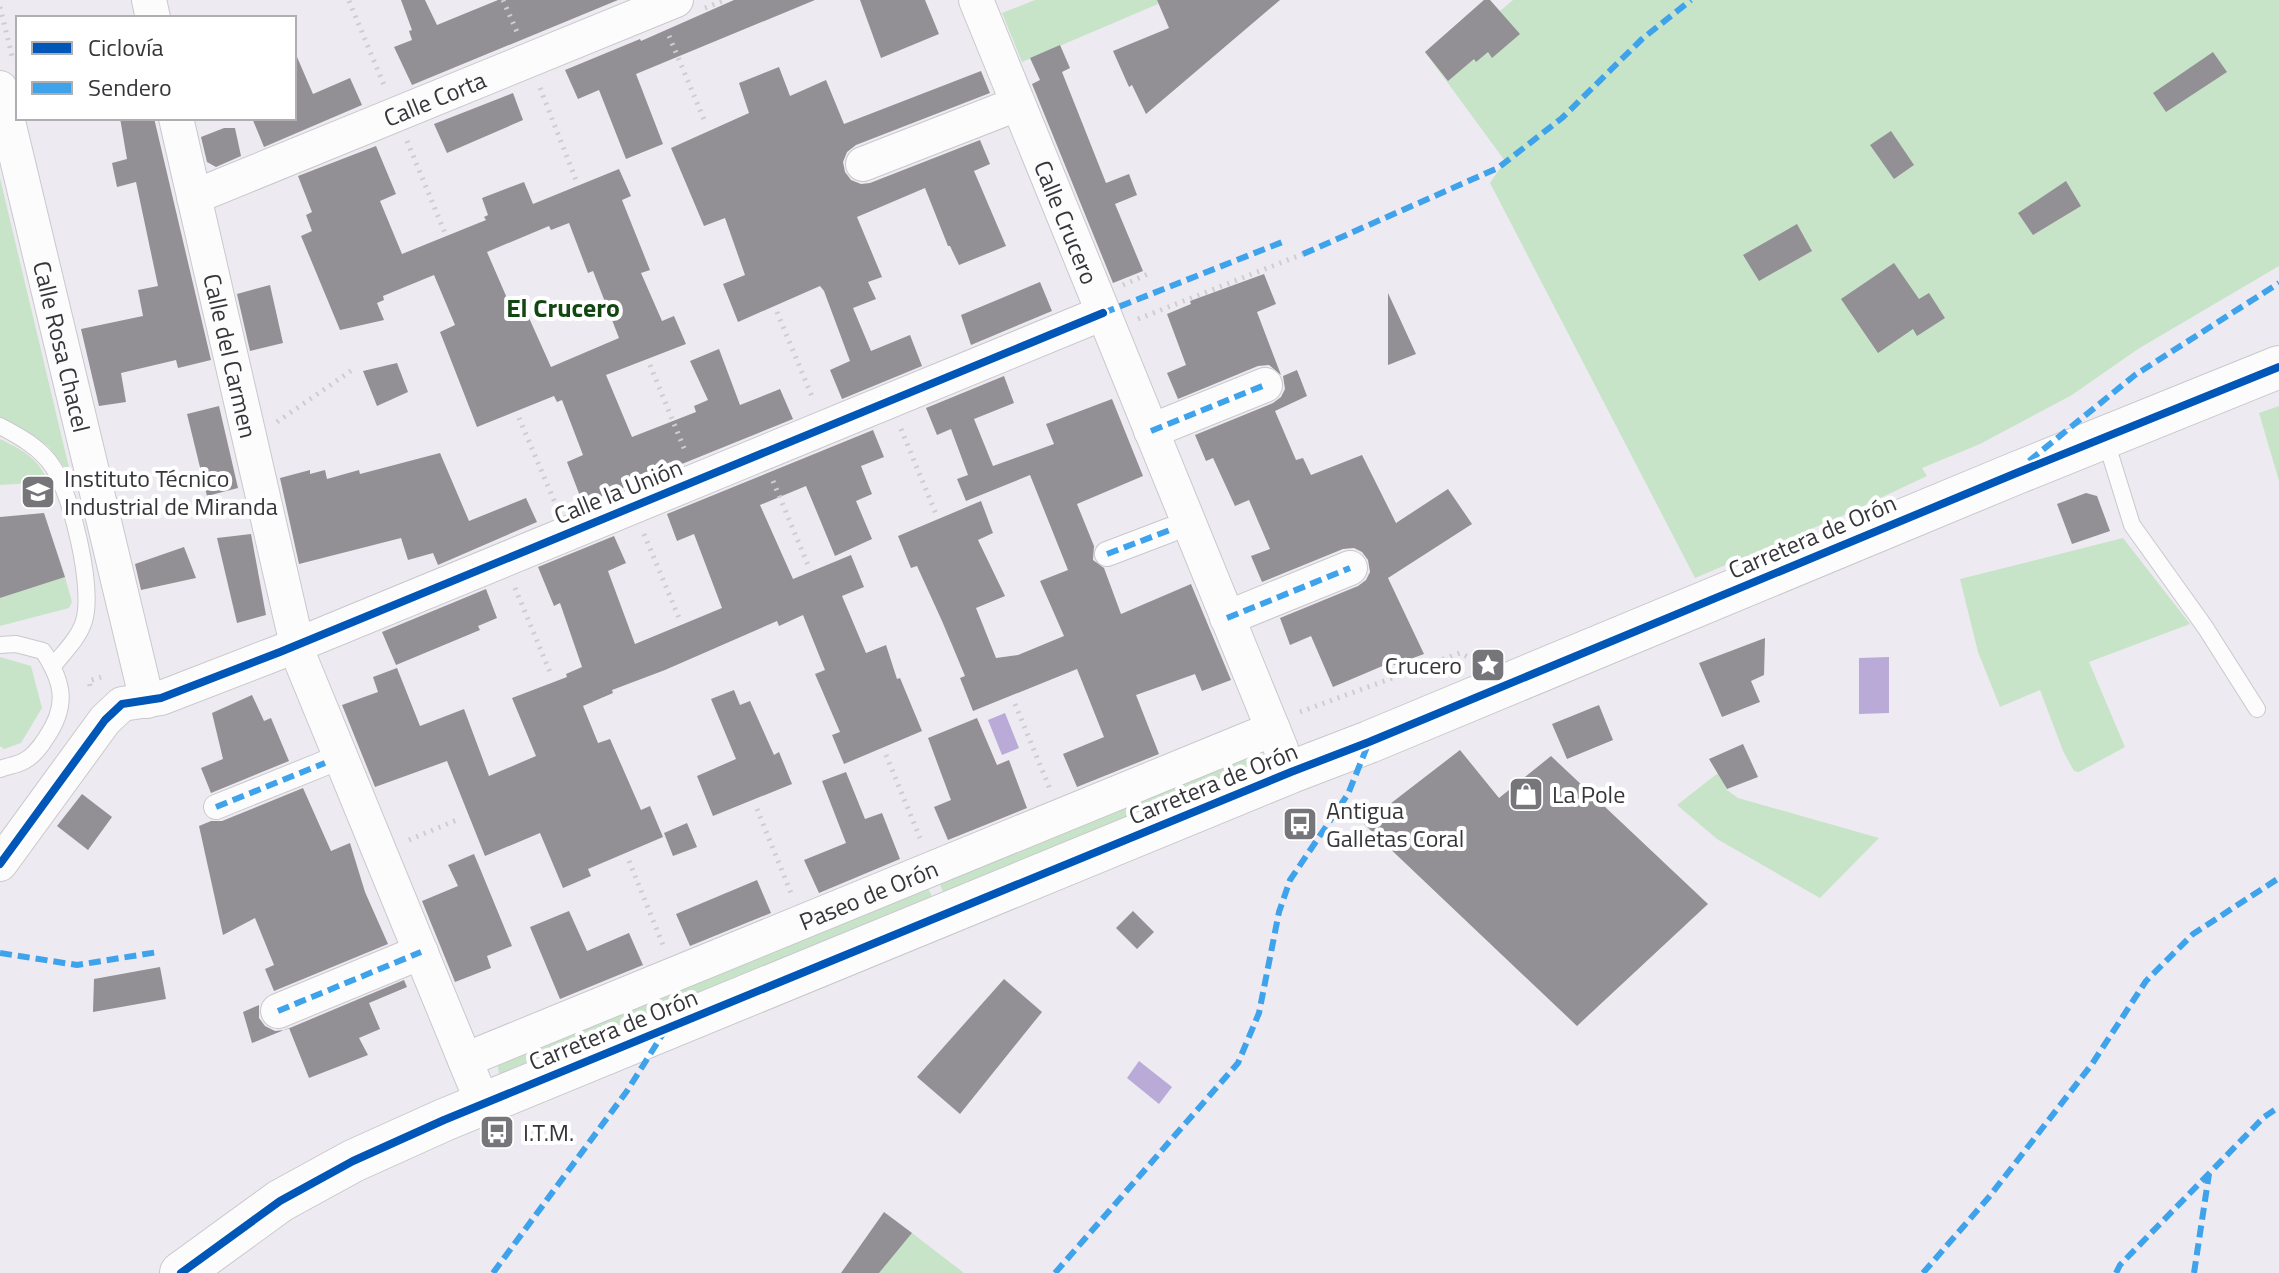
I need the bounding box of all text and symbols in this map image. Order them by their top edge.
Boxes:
legend [16,16,296,120]
text: Ciclovía [88,29,164,65]
street label: Calle Corta [378,62,491,136]
text: Sendero [88,69,172,105]
street label: Calle Crucero [1025,155,1108,290]
street label: Calle Rosa Chacel [24,257,100,436]
street label: Calle del Carmen [194,270,267,442]
district label: El Crucero [506,288,620,327]
street label: Calle la Unión [548,449,688,533]
place label: Instituto Técnico Industrial de Miranda [64,460,278,524]
school or university icon: Instituto Técnico Industrial de Miranda [19,473,57,511]
street label: Carretera de Orón [1722,484,1902,588]
place icon: Crucero [1469,646,1507,684]
place label: Crucero [1385,647,1462,683]
street label: Carretera de Orón [1123,733,1303,833]
shop icon: La Pole [1507,775,1545,813]
place label: La Pole [1552,776,1625,812]
place label: Antigua Galletas Coral [1326,792,1464,856]
bus stop icon: Antigua Galletas Coral [1281,805,1319,843]
street label: Paseo de Orón [794,850,943,939]
street label: Carretera de Orón [523,979,703,1079]
bus stop icon: I.T.M. [478,1113,516,1151]
place label: I.T.M. [523,1114,574,1150]

